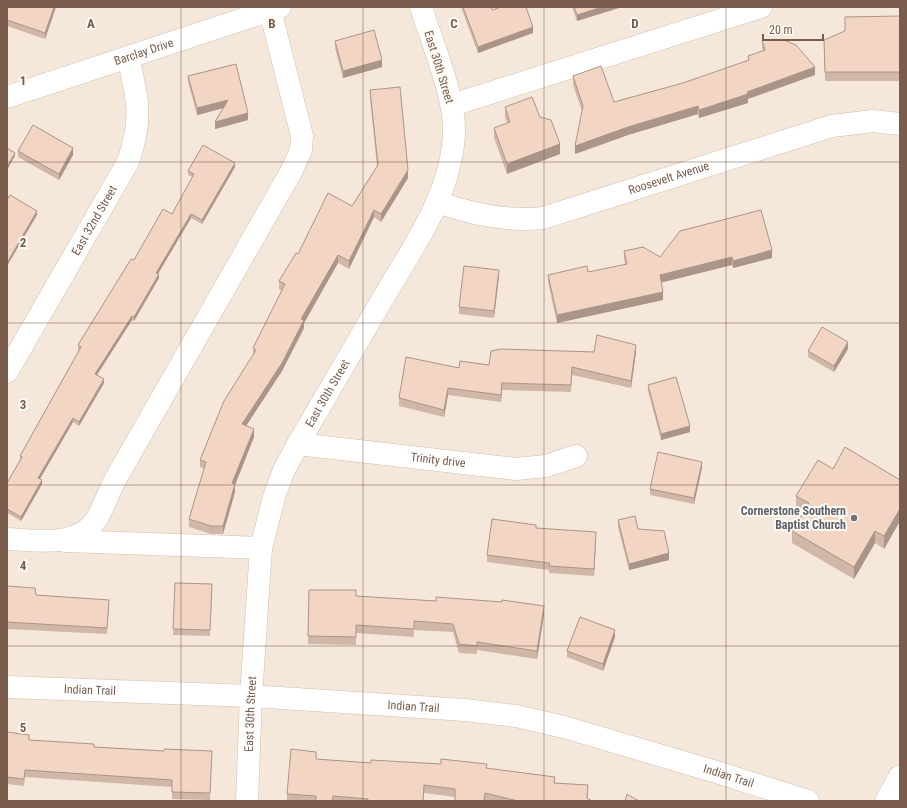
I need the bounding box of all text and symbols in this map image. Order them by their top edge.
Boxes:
text: A [87,16,95,31]
text: B [268,16,276,31]
text: C [450,16,458,31]
text: D [631,16,639,31]
scale bar [763,16,823,42]
text: 20 m [769,23,793,37]
street label: East 30th Street [421,29,457,106]
street label: Barclay Drive [112,36,176,68]
text: 1 [20,73,26,88]
street label: Roosevelt Avenue [627,158,711,197]
street label: East 32nd Street [69,183,120,258]
text: 2 [20,235,27,250]
street label: East 30th Street [302,357,353,430]
text: 3 [20,397,26,412]
street label: Trinity drive [410,450,467,470]
place label: Cornerstone Southern Baptist Church [741,504,846,532]
marker: Cornerstone Southern Baptist Church [849,513,859,523]
text: 4 [20,558,27,573]
street label: East 30th Street [242,675,259,752]
street label: Indian Trail [64,682,116,698]
street label: Indian Trail [387,698,440,715]
text: 5 [20,720,27,735]
street label: Indian Trail [702,762,756,790]

